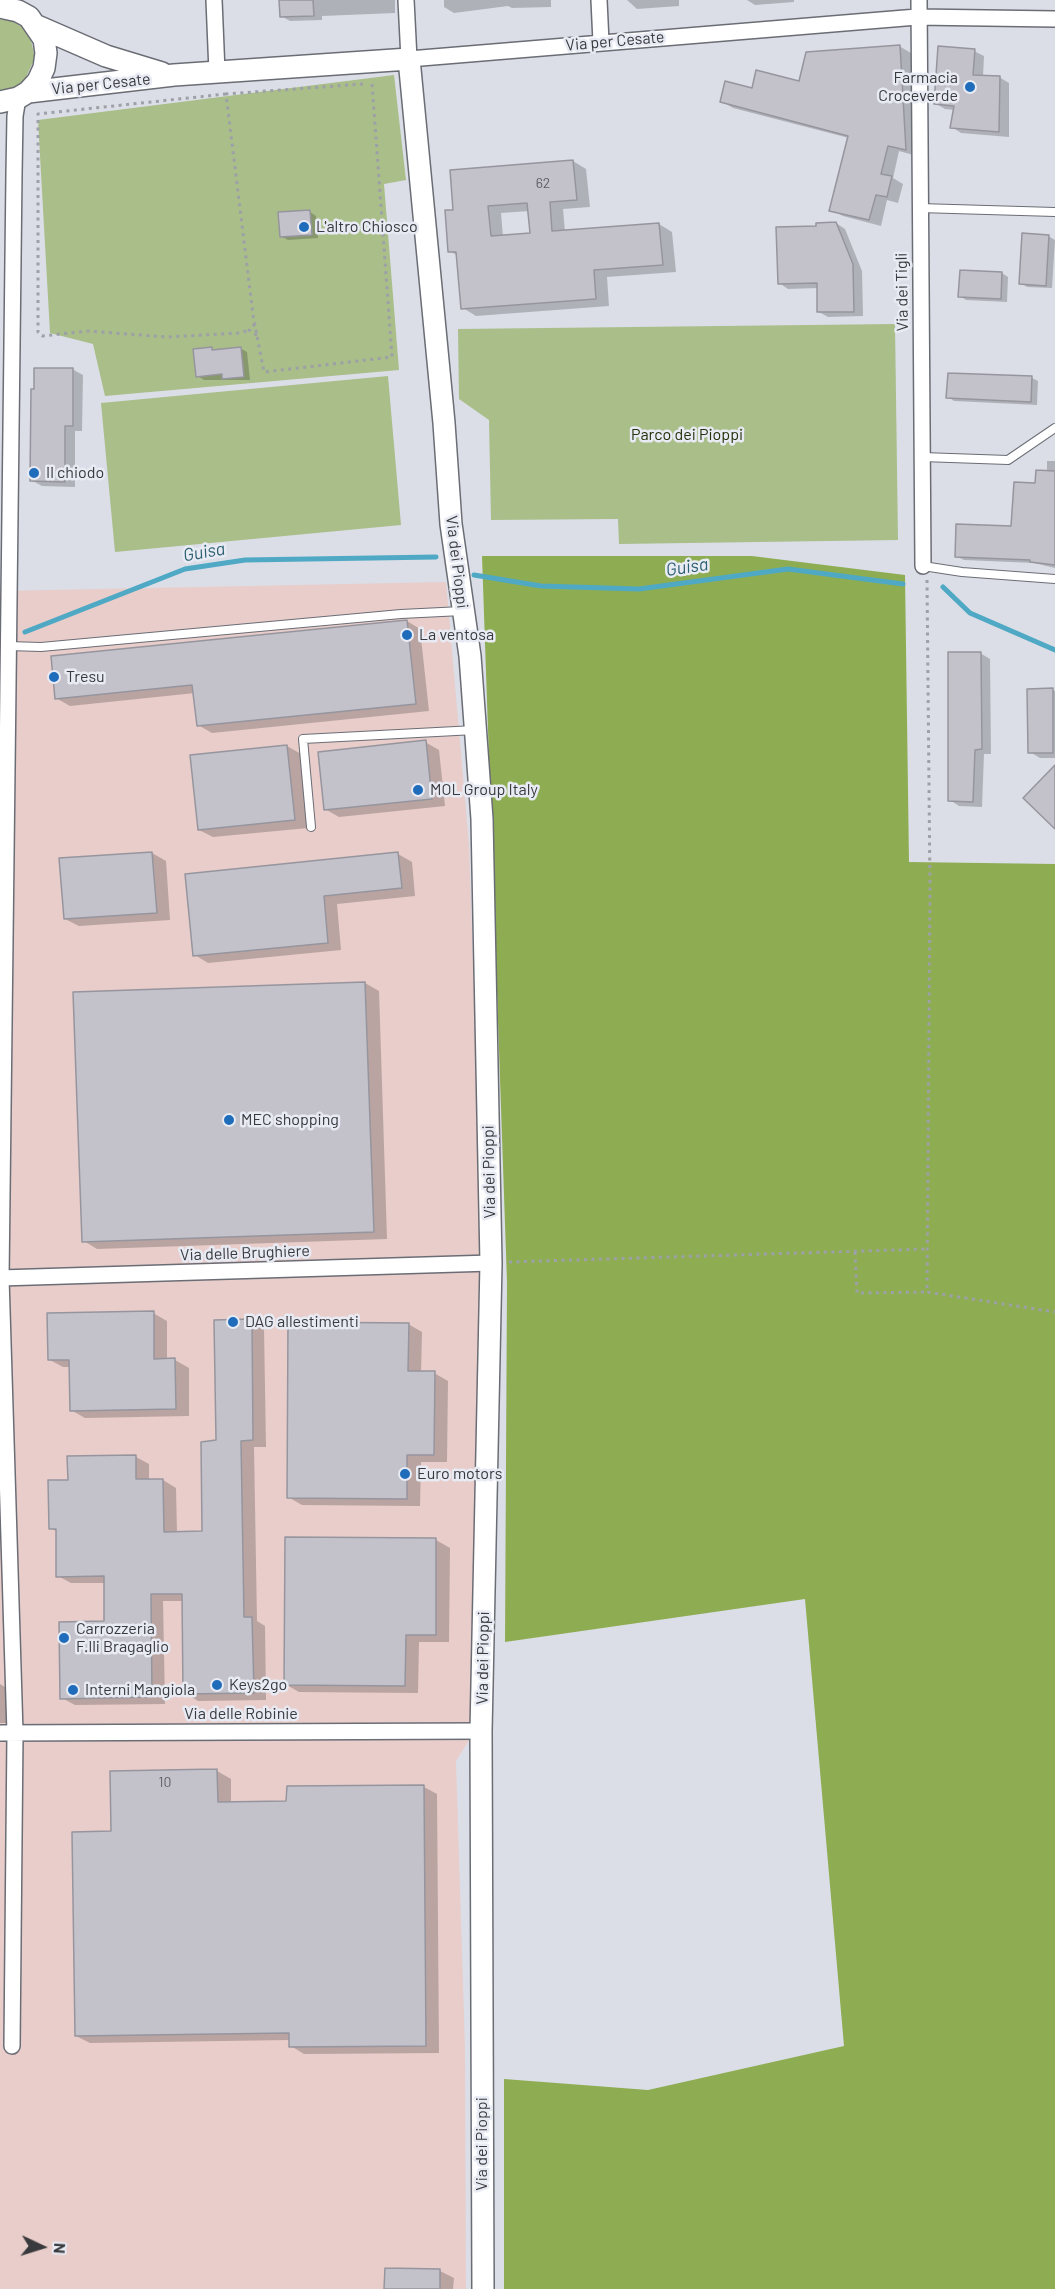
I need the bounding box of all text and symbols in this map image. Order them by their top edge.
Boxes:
street label: Via per Cesate [565,27,665,55]
place label: Farmacia Croceverde [878,68,958,106]
street label: Via per Cesate [51,69,151,99]
marker: Farmacia Croceverde [963,80,977,94]
house number: 62 [536,175,550,191]
place label: L'altro Chiosco [316,217,418,237]
marker: L'altro Chiosco [297,220,311,234]
street label: Via dei Tigli [892,252,912,332]
park label: Parco dei Pioppi [631,425,743,445]
place label: Il chiodo [46,463,104,483]
marker: Il chiodo [27,466,41,480]
street label: Via dei Pioppi [442,514,472,610]
water label: Guisa [181,538,227,566]
water label: Guisa [664,553,710,581]
place label: La ventosa [419,625,494,645]
marker: La ventosa [400,628,414,642]
place label: Tresu [66,667,105,687]
marker: Tresu [47,670,61,684]
place label: MOL Group Italy [430,780,538,800]
marker: MOL Group Italy [411,783,425,797]
place label: MEC shopping [241,1110,339,1130]
marker: MEC shopping [222,1113,236,1127]
street label: Via dei Pioppi [479,1125,499,1219]
street label: Via delle Brughiere [180,1241,310,1265]
place label: DAG allestimenti [245,1312,359,1332]
marker: DAG allestimenti [226,1315,240,1329]
place label: Euro motors [417,1464,502,1484]
marker: Euro motors [398,1467,412,1481]
street label: Via dei Pioppi [473,1611,493,1705]
place label: Carrozzeria F.lli Bragaglio [76,1619,169,1657]
marker: Carrozzeria F.lli Bragaglio [57,1631,71,1645]
place label: Keys2go [229,1675,287,1695]
marker: Keys2go [210,1678,224,1692]
place label: Interni Mangiola [85,1680,195,1700]
marker: Interni Mangiola [66,1683,80,1697]
street label: Via delle Robinie [184,1704,298,1724]
house number: 10 [159,1774,171,1790]
street label: Via dei Pioppi [472,2097,492,2191]
north arrow [12,2217,72,2277]
text: N [51,2242,70,2254]

